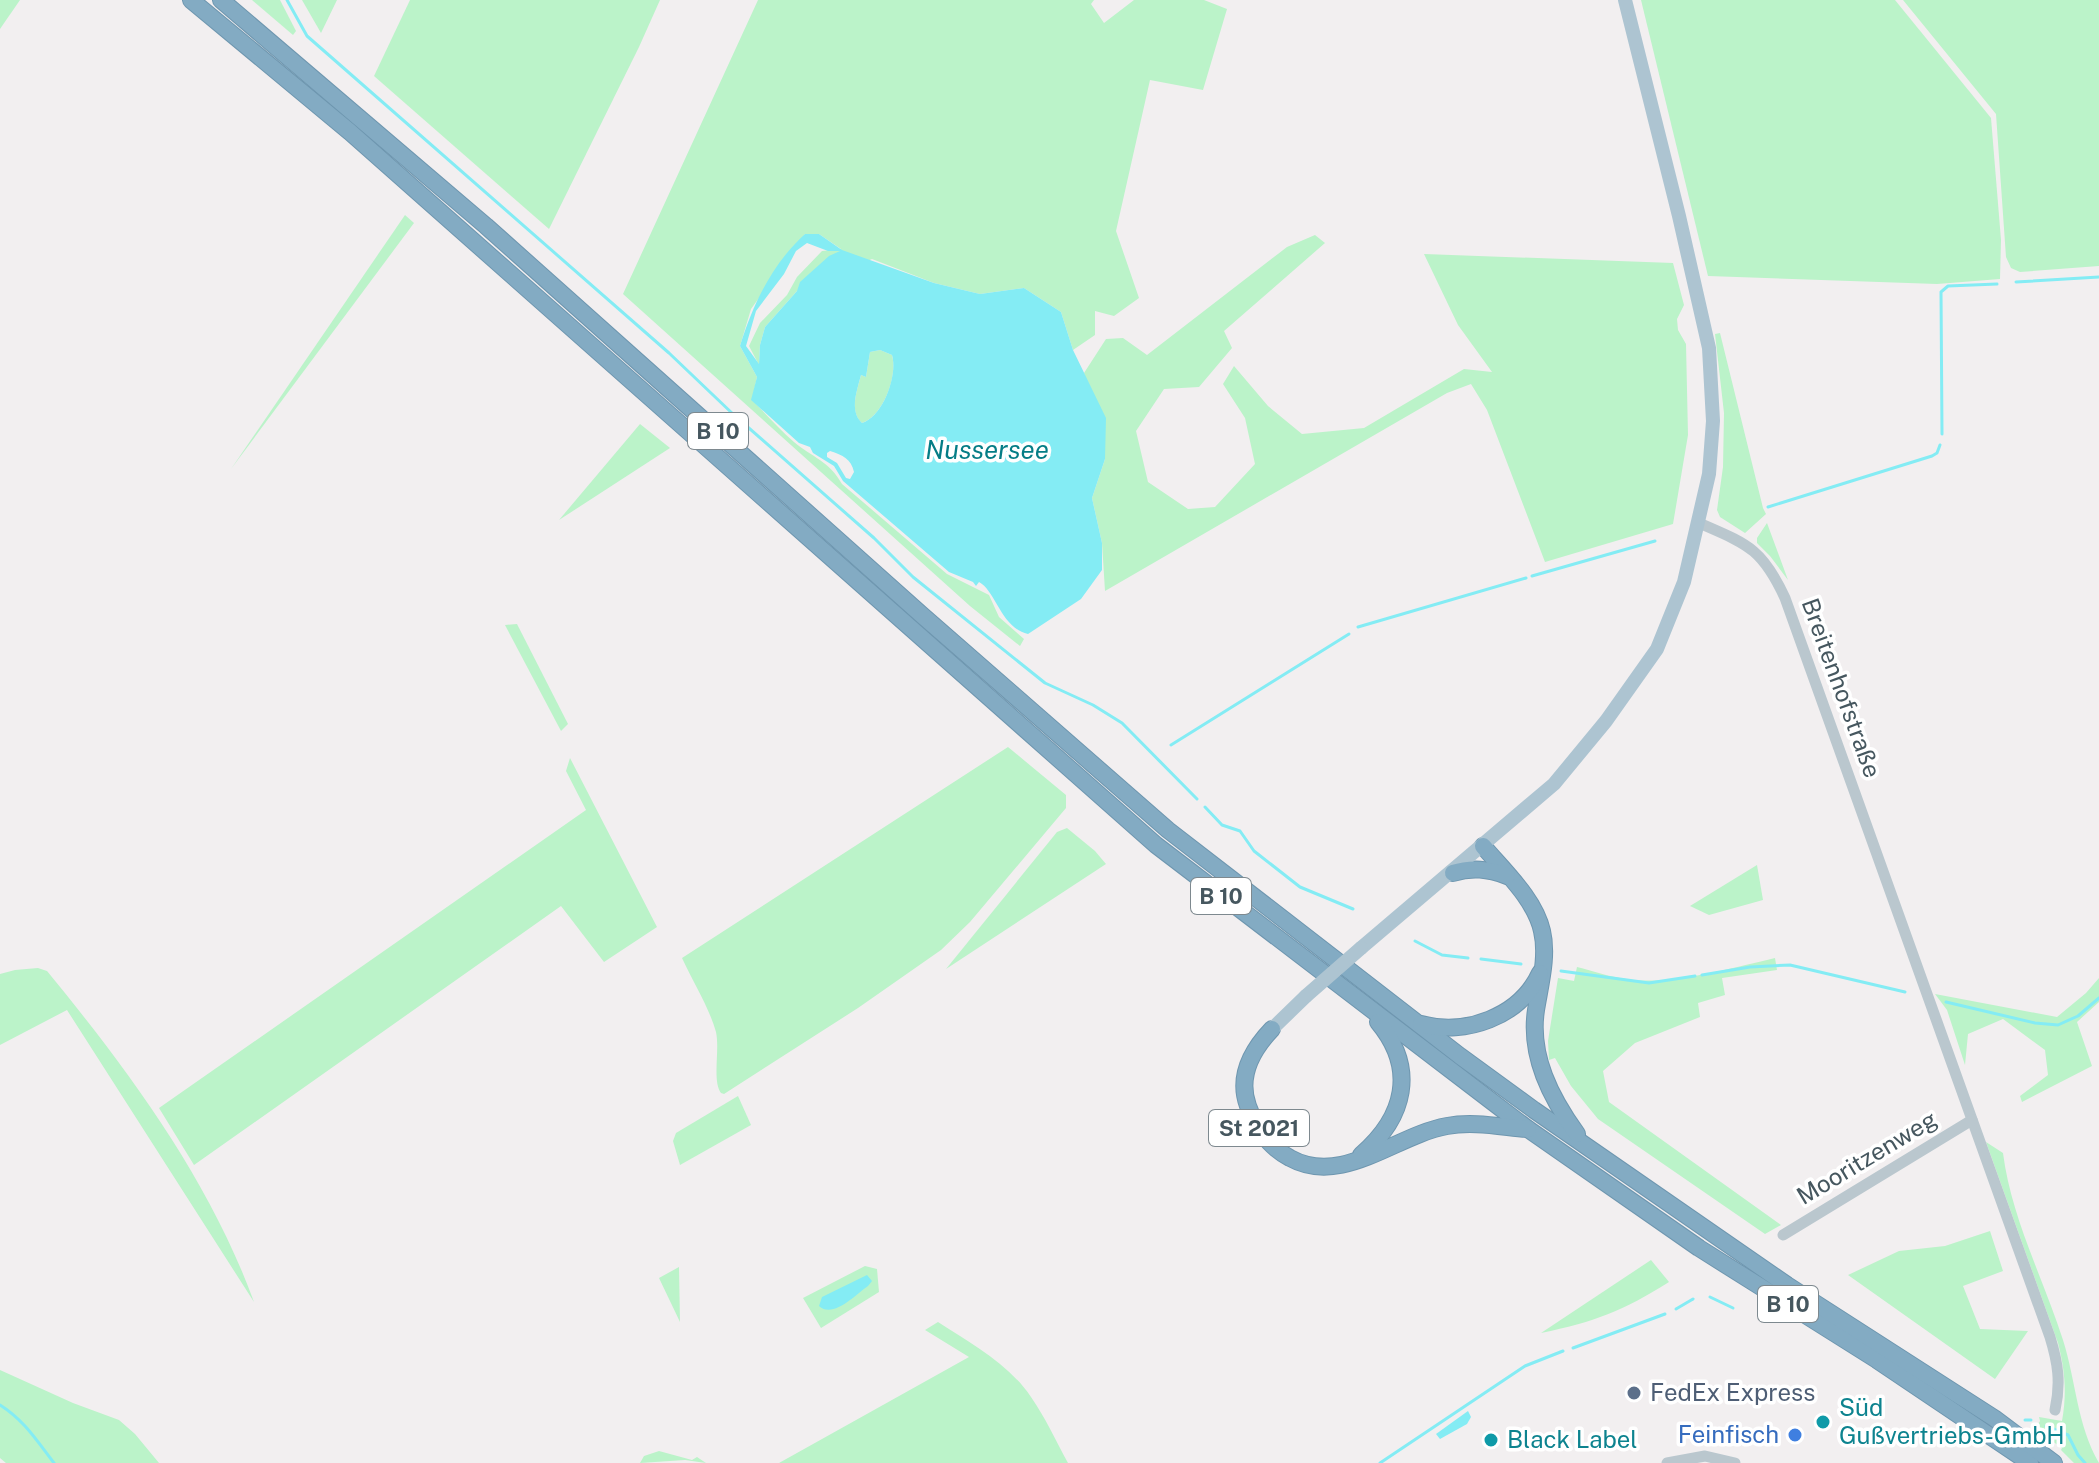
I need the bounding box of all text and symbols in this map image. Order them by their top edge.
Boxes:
road number: B 10 [688,413,748,449]
water label: Nussersee [925,434,1049,465]
street label: Breitenhofstraße [1797,594,1887,781]
road number: B 10 [1191,878,1251,914]
street label: Mooritzenweg [1791,1104,1942,1210]
road number: St 2021 [1209,1110,1309,1146]
road number: B 10 [1758,1286,1818,1322]
place label: FedEx Express [1650,1378,1815,1406]
marker: FedEx Express [1625,1384,1643,1402]
place label: Süd Gußvertriebs-GmbH [1839,1393,2065,1449]
marker: Süd Gußvertriebs-GmbH [1814,1413,1832,1431]
place label: Feinfisch [1678,1420,1779,1448]
place label: Black Label [1507,1425,1638,1453]
marker: Feinfisch [1786,1426,1804,1444]
marker: Black Label [1482,1431,1500,1449]

